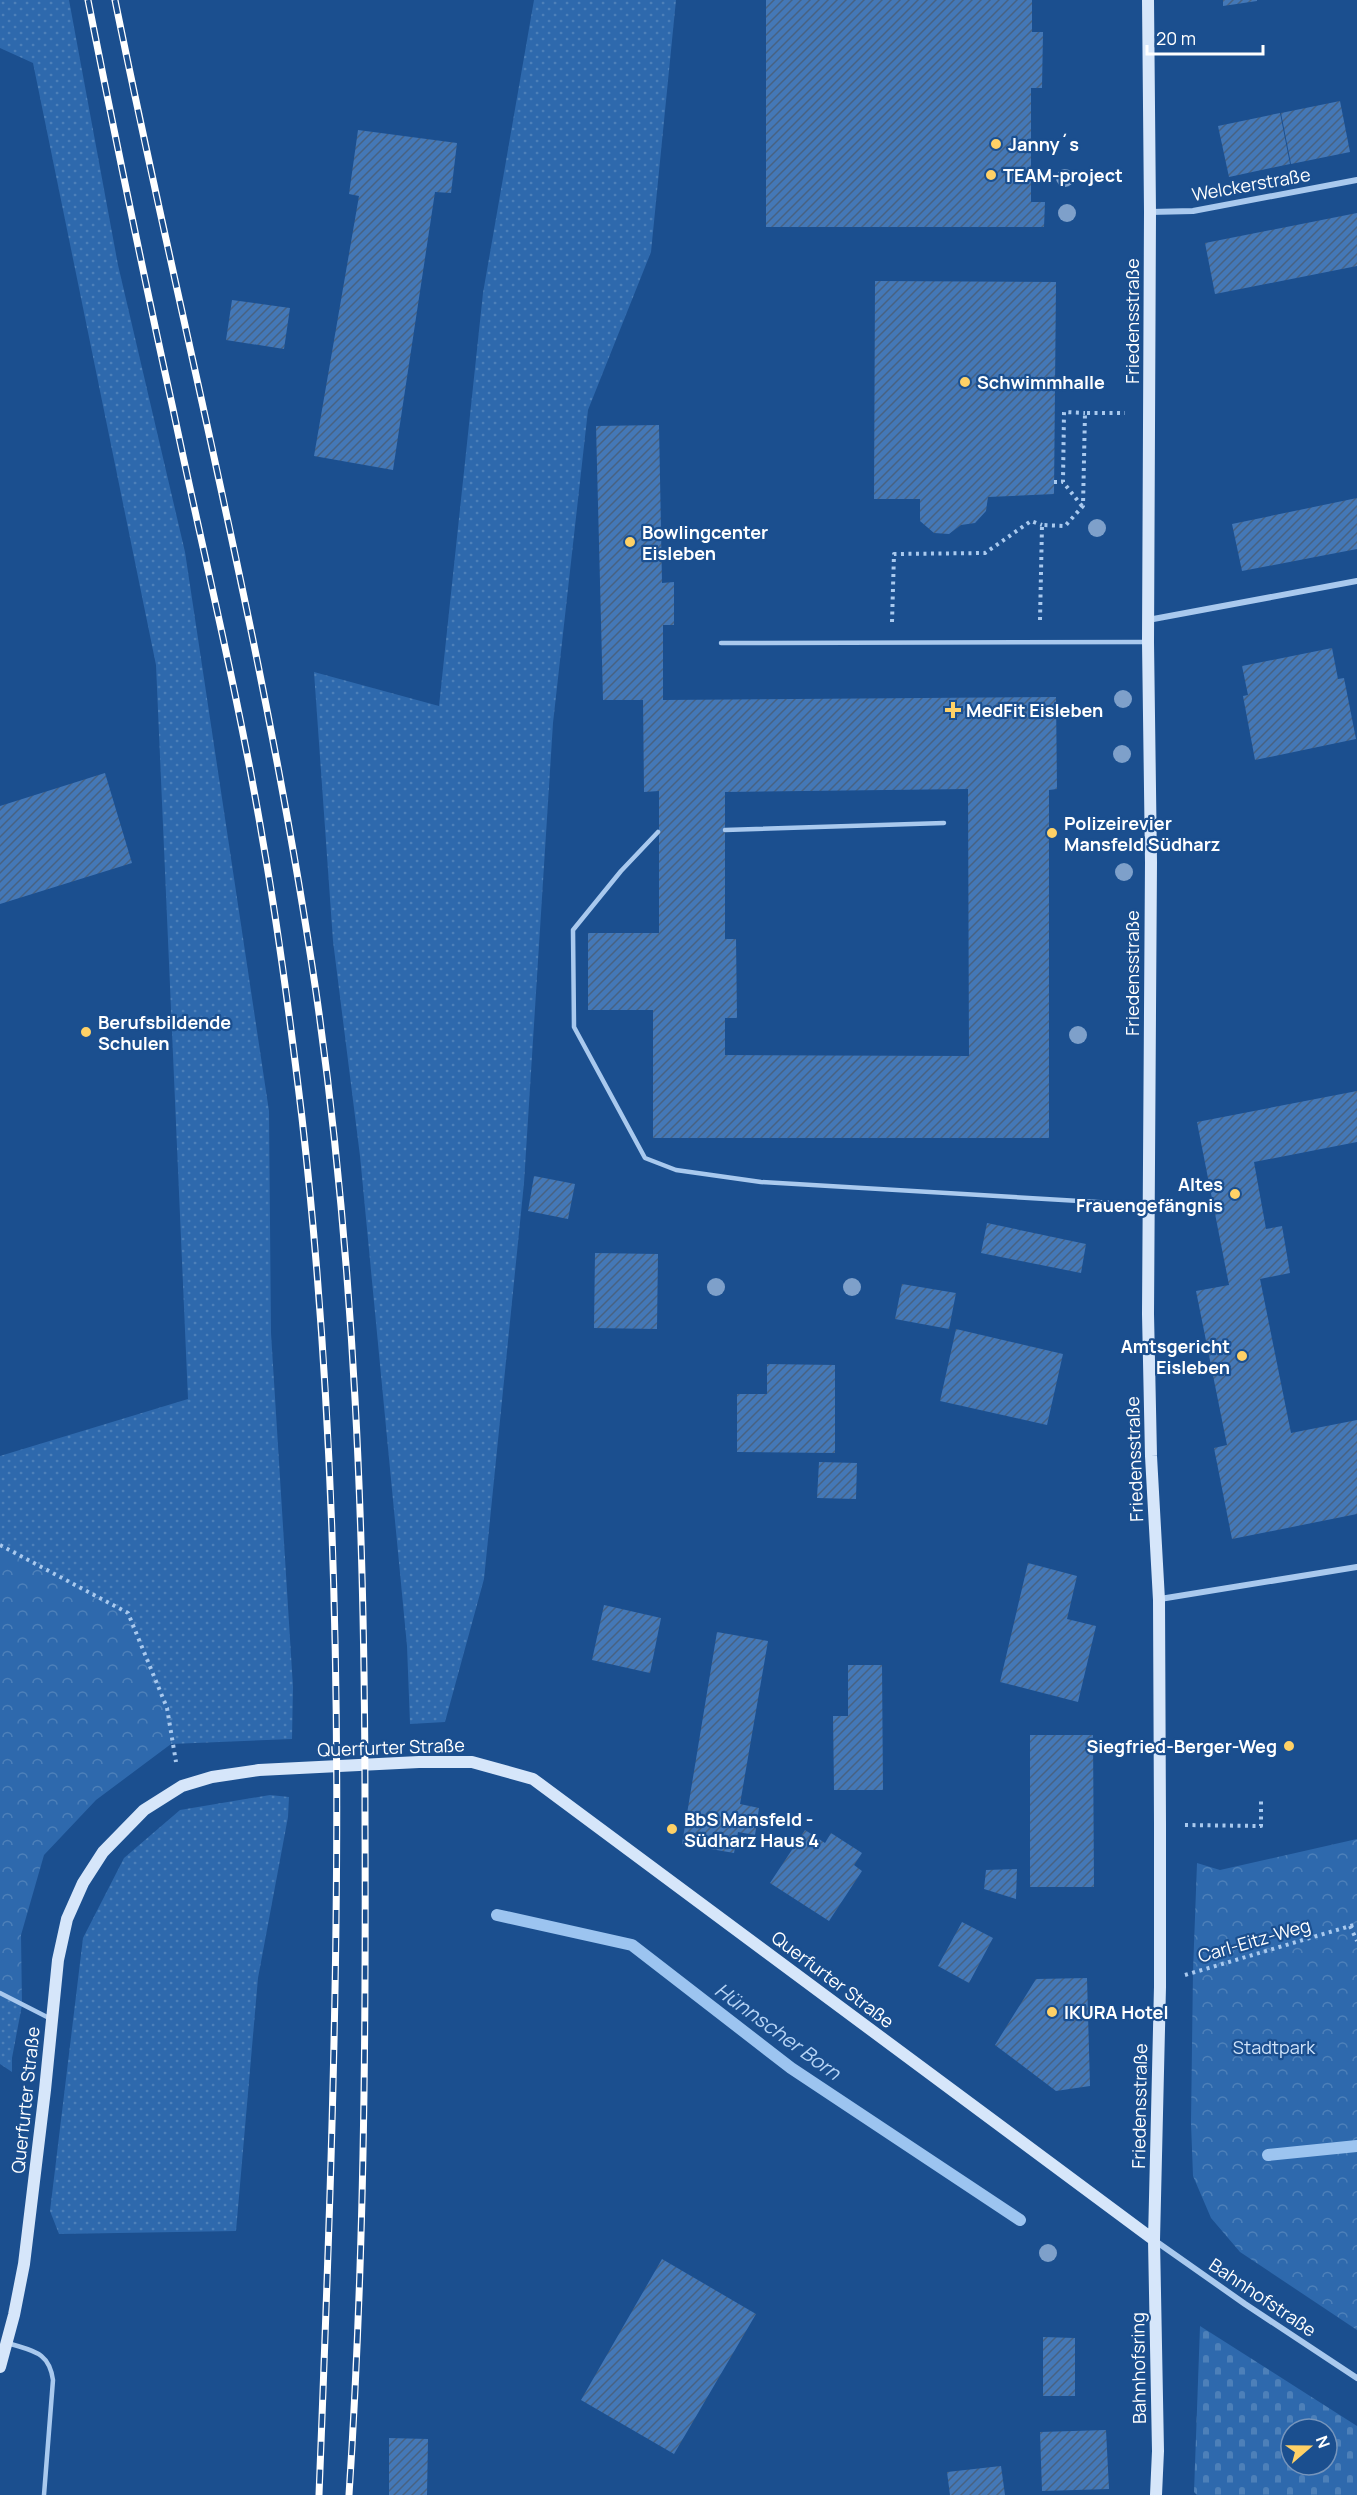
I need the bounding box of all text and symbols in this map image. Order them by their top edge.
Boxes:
scale bar [1147,18,1262,56]
text: 20 m [1156,26,1196,50]
place label: Janny´s [1008,132,1079,156]
marker: Janny´s [989,137,1003,151]
street label: Welckerstraße [1190,162,1312,206]
place label: TEAM-project [1003,163,1123,187]
marker: TEAM-project [984,168,998,182]
street label: Friedensstraße [1120,258,1144,384]
place label: Schwimmhalle [977,370,1105,394]
marker: Schwimmhalle [958,375,972,389]
place label: Bowlingcenter Eisleben [642,520,768,565]
marker: Bowlingcenter Eisleben [623,535,637,549]
place label: MedFit Eisleben [966,698,1103,722]
marker: MedFit Eisleben [944,701,962,719]
place label: Polizeirevier Mansfeld Südharz [1064,811,1220,856]
marker: Polizeirevier Mansfeld Südharz [1045,826,1059,840]
street label: Friedensstraße [1120,910,1144,1036]
place label: Berufsbildende Schulen [98,1010,231,1055]
marker: Berufsbildende Schulen [79,1025,93,1039]
place label: Altes Frauengefängnis [1076,1172,1223,1217]
marker: Altes Frauengefängnis [1228,1187,1242,1201]
place label: Amtsgericht Eisleben [1121,1334,1230,1379]
marker: Amtsgericht Eisleben [1235,1349,1249,1363]
street label: Friedensstraße [1120,1396,1148,1522]
street label: Querfurter Straße [317,1732,465,1762]
place label: Siegfried-Berger-Weg [1086,1734,1277,1758]
marker: Siegfried-Berger-Weg [1282,1739,1296,1753]
place label: BbS Mansfeld - Südharz Haus 4 [684,1807,819,1852]
marker: BbS Mansfeld - Südharz Haus 4 [665,1822,679,1836]
street label: Carl-Eitz-Weg [1195,1912,1313,1968]
street label: Querfurter Straße [767,1925,899,2033]
water label: Hünnscher Born [710,1976,847,2086]
place label: IKURA Hotel [1064,2000,1169,2024]
marker: IKURA Hotel [1045,2005,1059,2019]
street label: Querfurter Straße [5,2025,45,2175]
park label: Stadtpark [1233,2035,1316,2059]
street label: Friedensstraße [1126,2043,1152,2169]
street label: Bahnhofstraße [1205,2252,1321,2342]
street label: Bahnhofsring [1125,2312,1151,2424]
north arrow [1279,2417,1339,2477]
text: N [1311,2433,1335,2451]

